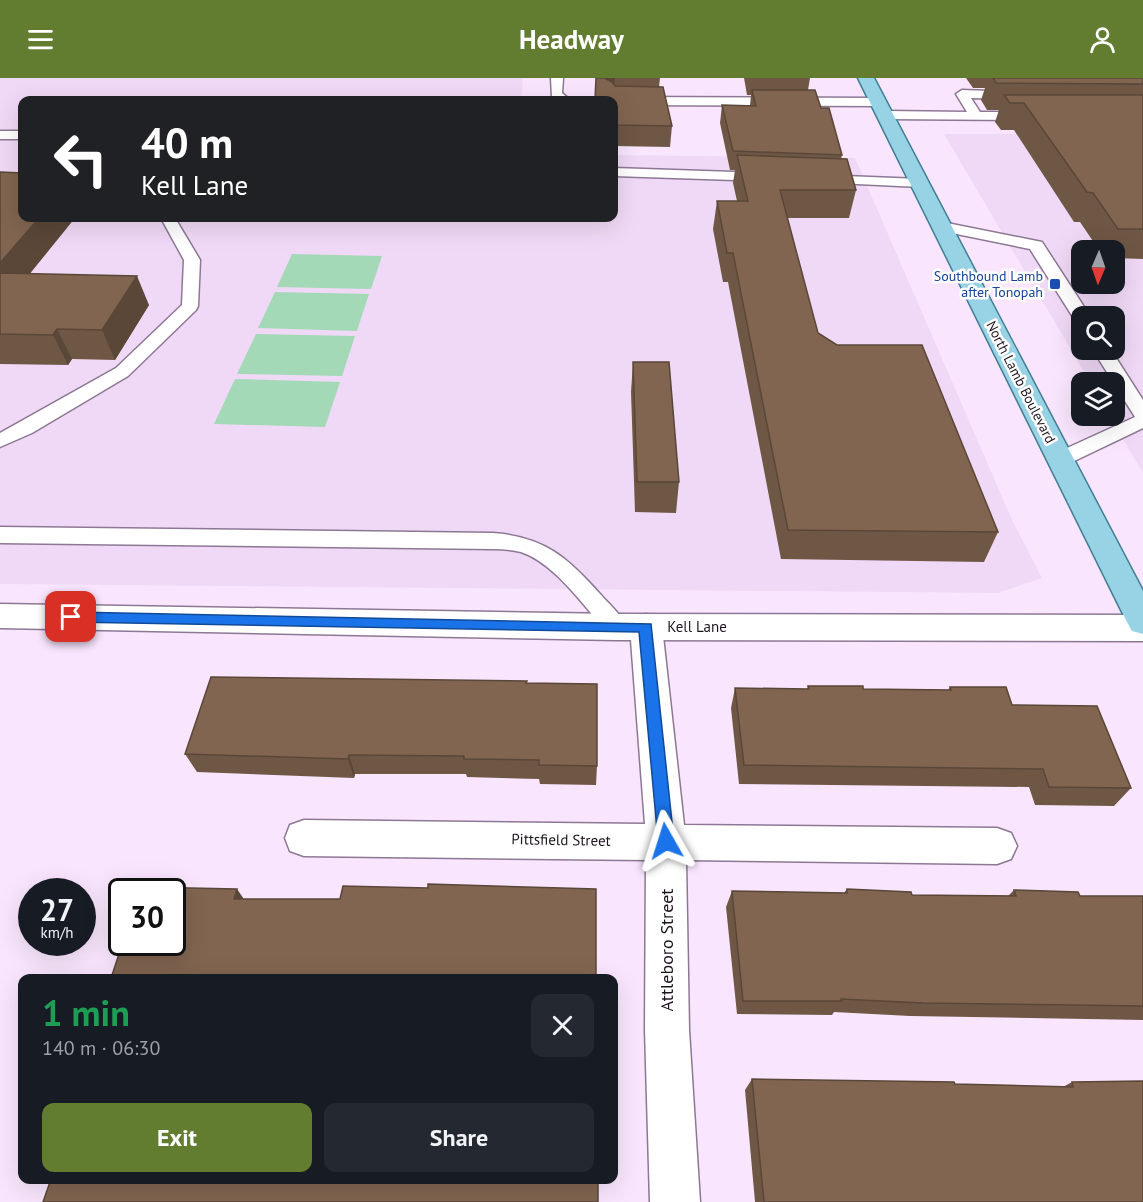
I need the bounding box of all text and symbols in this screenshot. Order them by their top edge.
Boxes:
text: Headway [519,22,624,56]
icon: menu [24,23,57,56]
icon: person [1086,23,1119,56]
text: 40 m [141,115,233,170]
icon: left [42,120,120,198]
text: Kell Lane [141,168,248,202]
north arrow [1071,240,1125,294]
map controls [1071,240,1125,426]
place label: Southbound Lamb after Tonopah [934,267,1043,301]
marker: Southbound Lamb after Tonopah [1048,277,1062,291]
button: search [1071,306,1125,360]
street label: North Lamb Boulevard [982,318,1060,446]
button: layers [1071,372,1125,426]
pin [45,591,96,642]
icon: arrive [54,600,87,633]
street label: Kell Lane [667,617,727,636]
position arrow [634,809,698,873]
street label: Pittsfield Street [511,829,611,850]
speed limit sign: 30 [108,878,186,956]
street label: Attleboro Street [655,889,678,1011]
text: 27 [40,890,74,929]
text: km/h [41,923,73,942]
text: 1 min [42,989,130,1036]
button: close [531,994,594,1057]
text: 140 m · 06:30 [42,1035,160,1061]
button: Exit [42,1103,312,1172]
button: Share [324,1103,594,1172]

